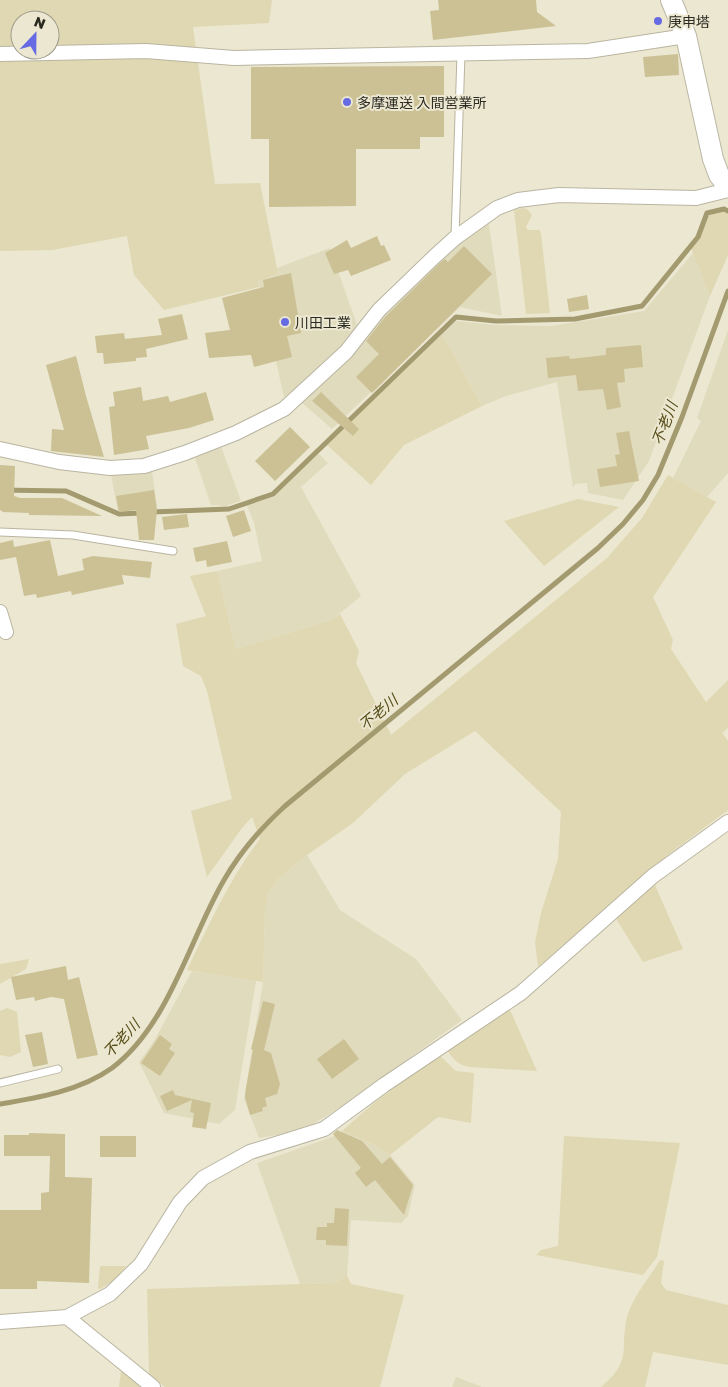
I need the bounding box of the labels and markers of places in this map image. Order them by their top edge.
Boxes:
place label: 庚申塔 [668,13,710,30]
marker: 庚申塔 [652,15,664,27]
place label: 多摩運送 入間営業所 [357,94,487,111]
marker: 多摩運送 入間営業所 [341,96,353,108]
place label: 川田工業 [295,314,351,331]
marker: 川田工業 [279,316,291,328]

